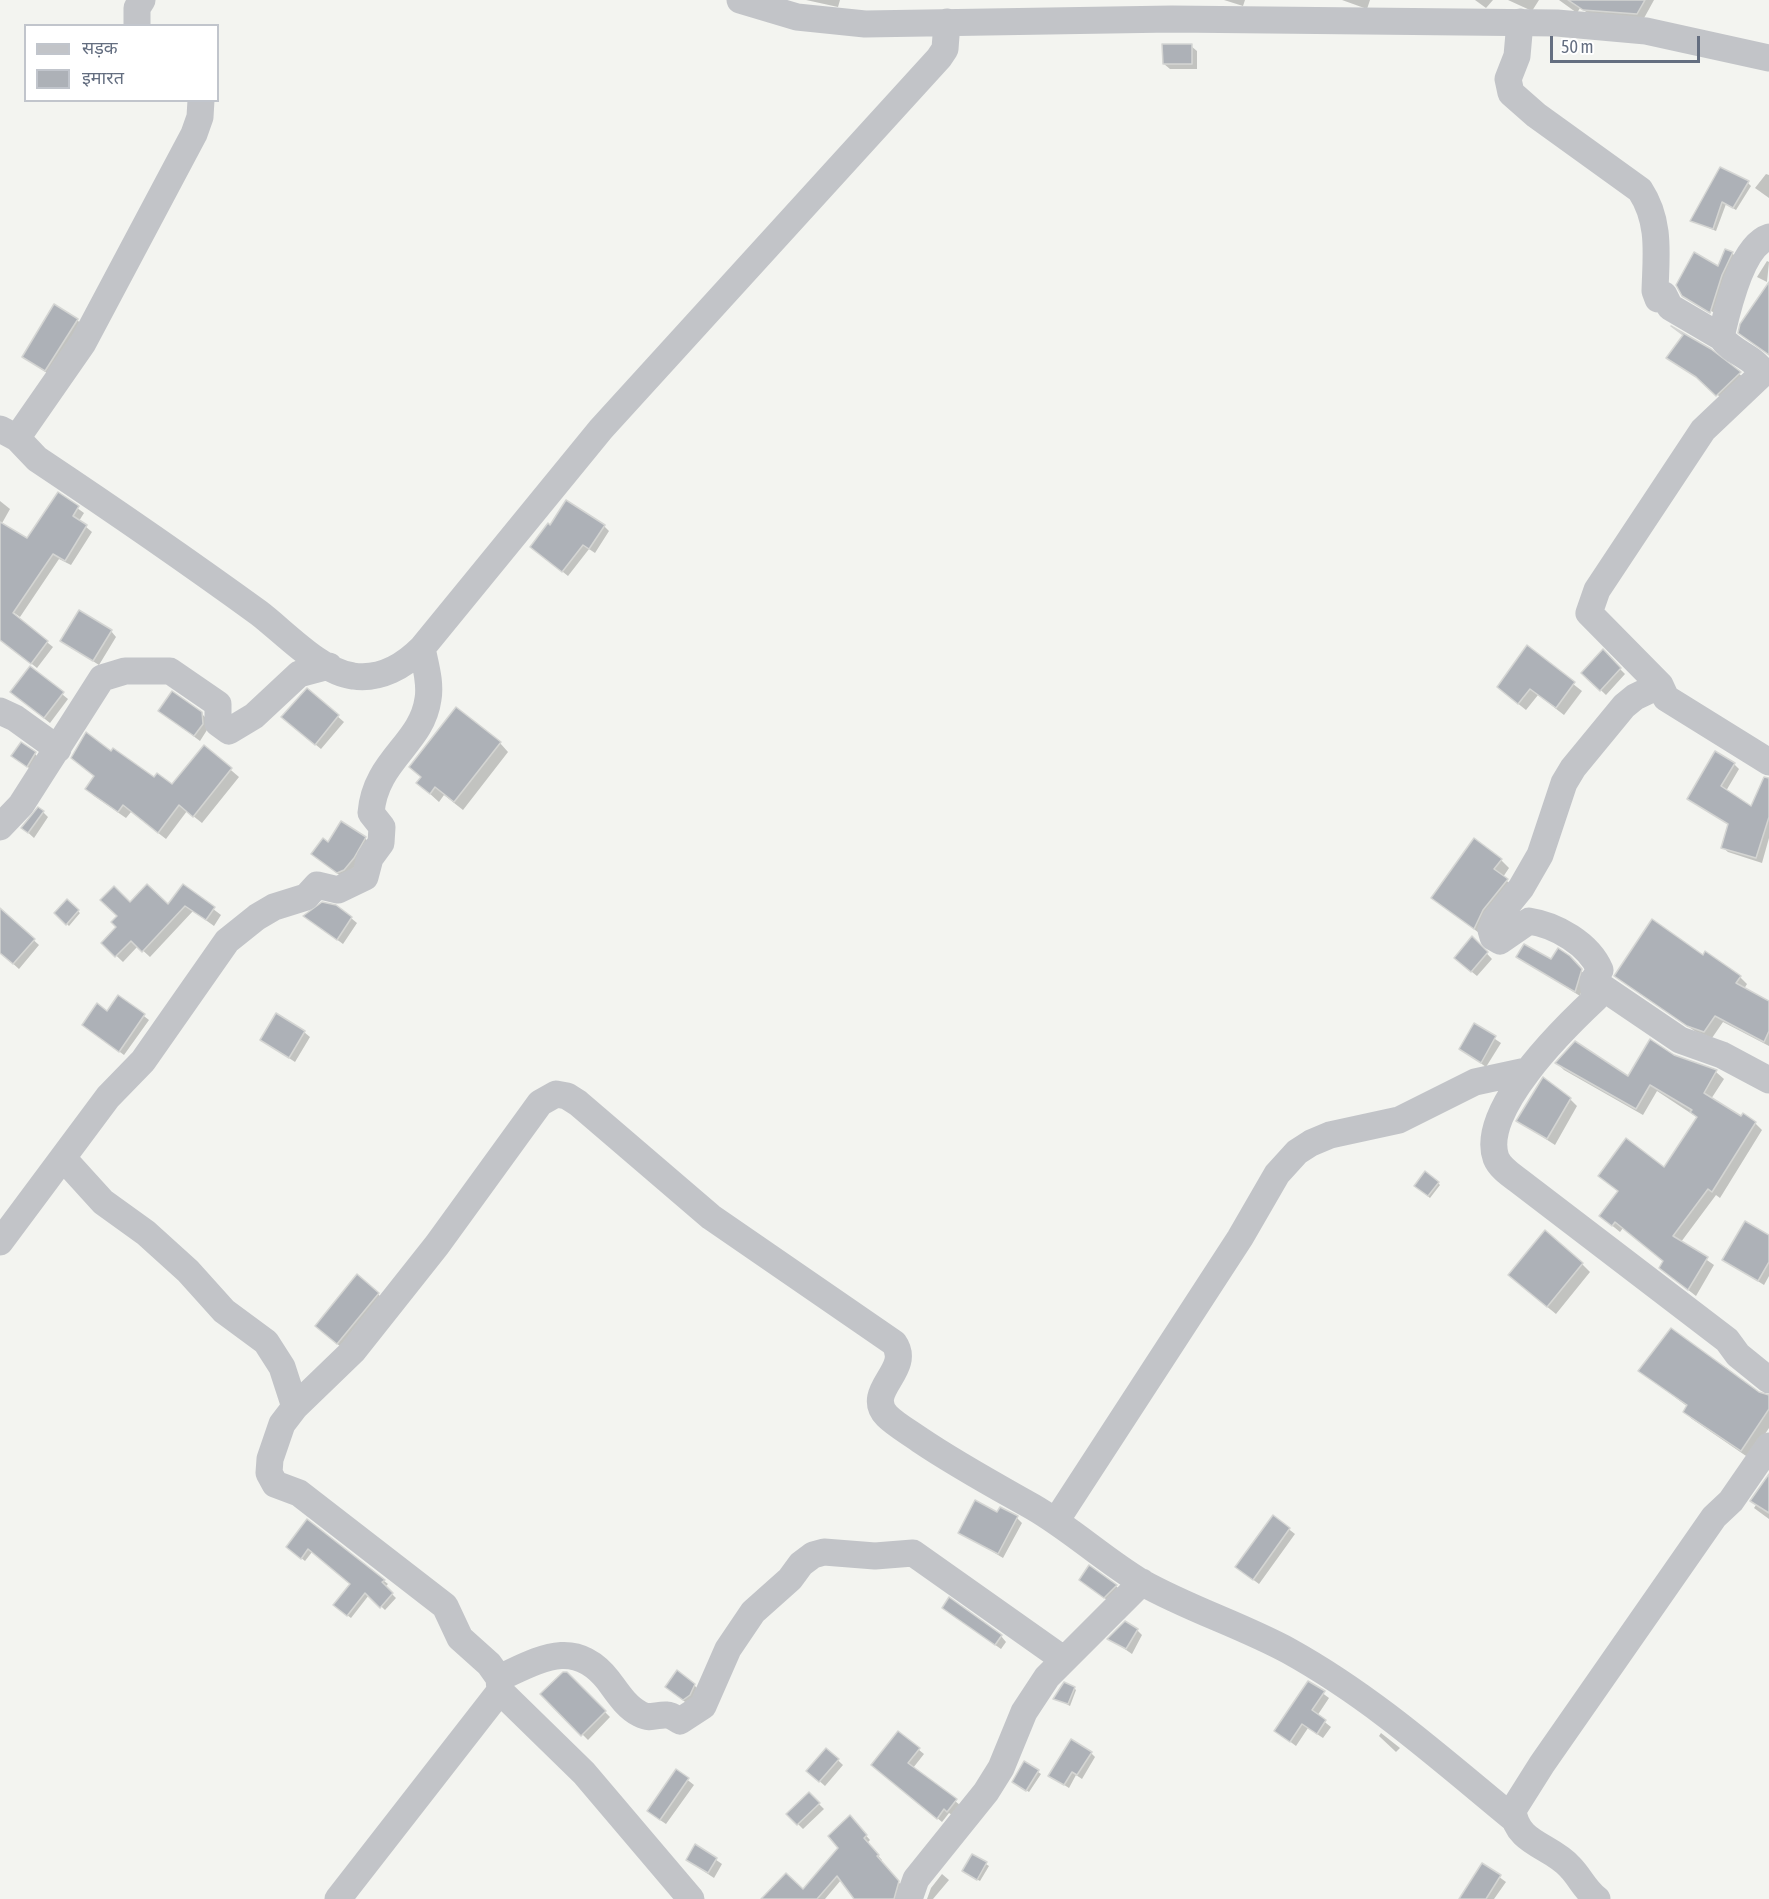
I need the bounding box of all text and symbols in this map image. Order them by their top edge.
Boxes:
legend [24,24,219,102]
scale bar [1553,24,1703,62]
text: 50 m [1561,36,1593,57]
text: सड़क [82,37,118,58]
text: इमारत [82,67,124,88]

